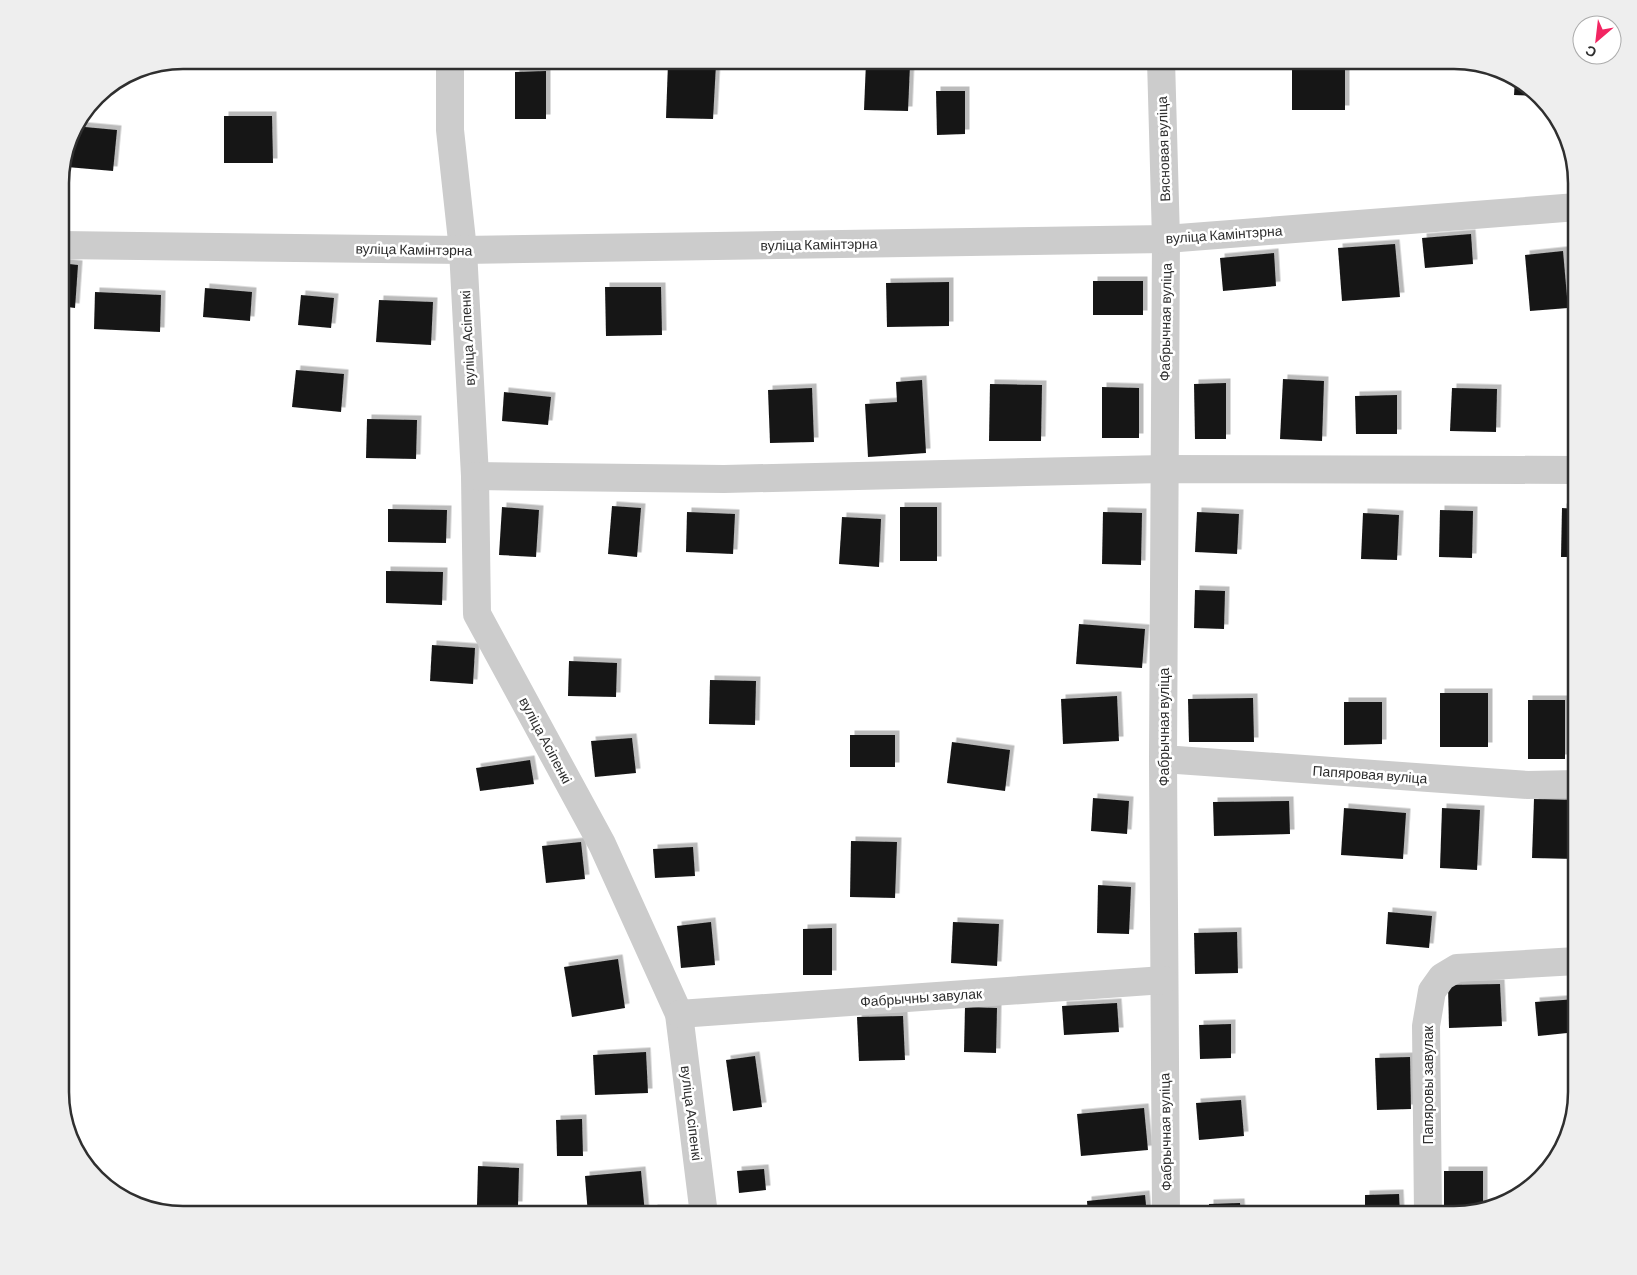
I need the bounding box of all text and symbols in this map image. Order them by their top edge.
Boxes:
north arrow [1572,15,1622,65]
text: С [1582,42,1599,62]
street label: Вясновая вуліца [1153,96,1173,202]
street label: вуліца Камінтэрна [1165,221,1283,247]
street label: вуліца Камінтэрна [760,234,878,254]
street label: вуліца Камінтэрна [355,239,473,259]
street label: Фабрычная вуліца [1155,262,1175,381]
street label: вуліца Асіпенкі [456,290,478,386]
street label: Фабрычная вуліца [1155,668,1172,786]
street label: вуліца Асіпенкі [516,694,576,786]
street label: Папяровая вуліца [1312,762,1428,787]
street label: Фабрычны завулак [859,984,983,1010]
street label: Папяровы завулак [1419,1025,1436,1145]
street label: вуліца Асіпенкі [678,1065,706,1161]
street label: Фабрычная вуліца [1155,1072,1175,1191]

